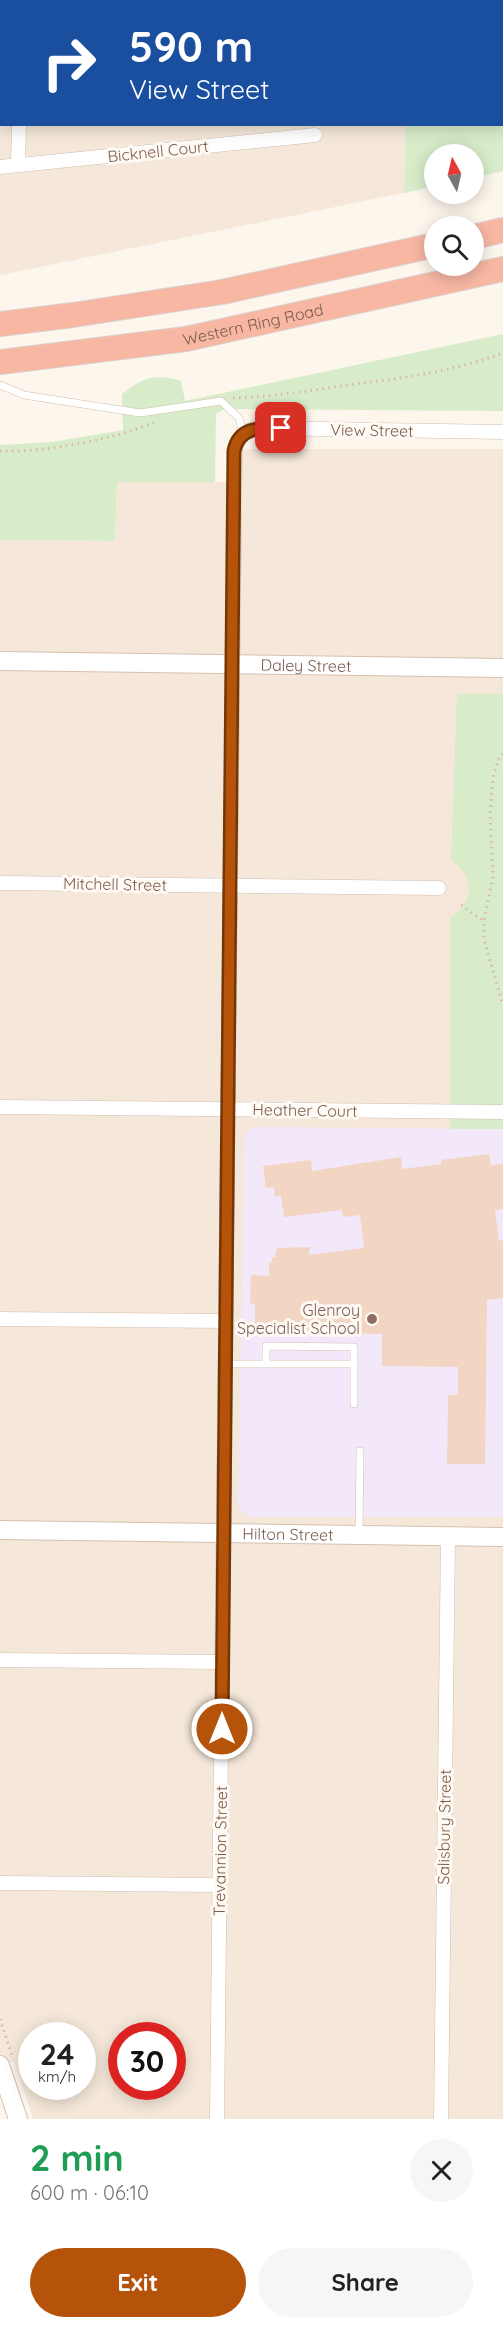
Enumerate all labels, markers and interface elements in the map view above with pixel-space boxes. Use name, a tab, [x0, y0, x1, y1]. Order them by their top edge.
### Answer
text: 590 m	[129, 20, 253, 73]
icon: right	[30, 24, 108, 102]
text: View Street	[129, 72, 269, 106]
street label: Bicknell Court	[106, 136, 210, 166]
north arrow	[424, 144, 484, 204]
map controls	[424, 144, 484, 276]
button: search	[424, 216, 484, 276]
street label: Western Ring Road	[181, 299, 325, 349]
pin	[255, 402, 306, 453]
icon: arrive	[264, 411, 297, 444]
street label: View Street	[330, 419, 414, 441]
street label: Daley Street	[260, 655, 352, 676]
street label: Mitchell Street	[63, 873, 167, 895]
street label: Heather Court	[252, 1099, 358, 1121]
place label: Glenroy Specialist School	[237, 1300, 360, 1338]
marker: Glenroy Specialist School	[365, 1312, 379, 1326]
street label: Hilton Street	[242, 1523, 334, 1545]
position arrow	[190, 1697, 254, 1761]
street label: Salisbury Street	[433, 1769, 455, 1885]
street label: Trevannion Street	[209, 1786, 231, 1916]
speed limit sign: 30	[108, 2022, 186, 2100]
text: 24	[40, 2035, 74, 2073]
text: km/h	[38, 2067, 76, 2086]
text: 2 min	[30, 2135, 124, 2180]
button: close	[410, 2139, 473, 2202]
text: 600 m · 06:10	[30, 2180, 149, 2205]
button: Exit	[30, 2248, 246, 2317]
button: Share	[258, 2248, 473, 2317]

